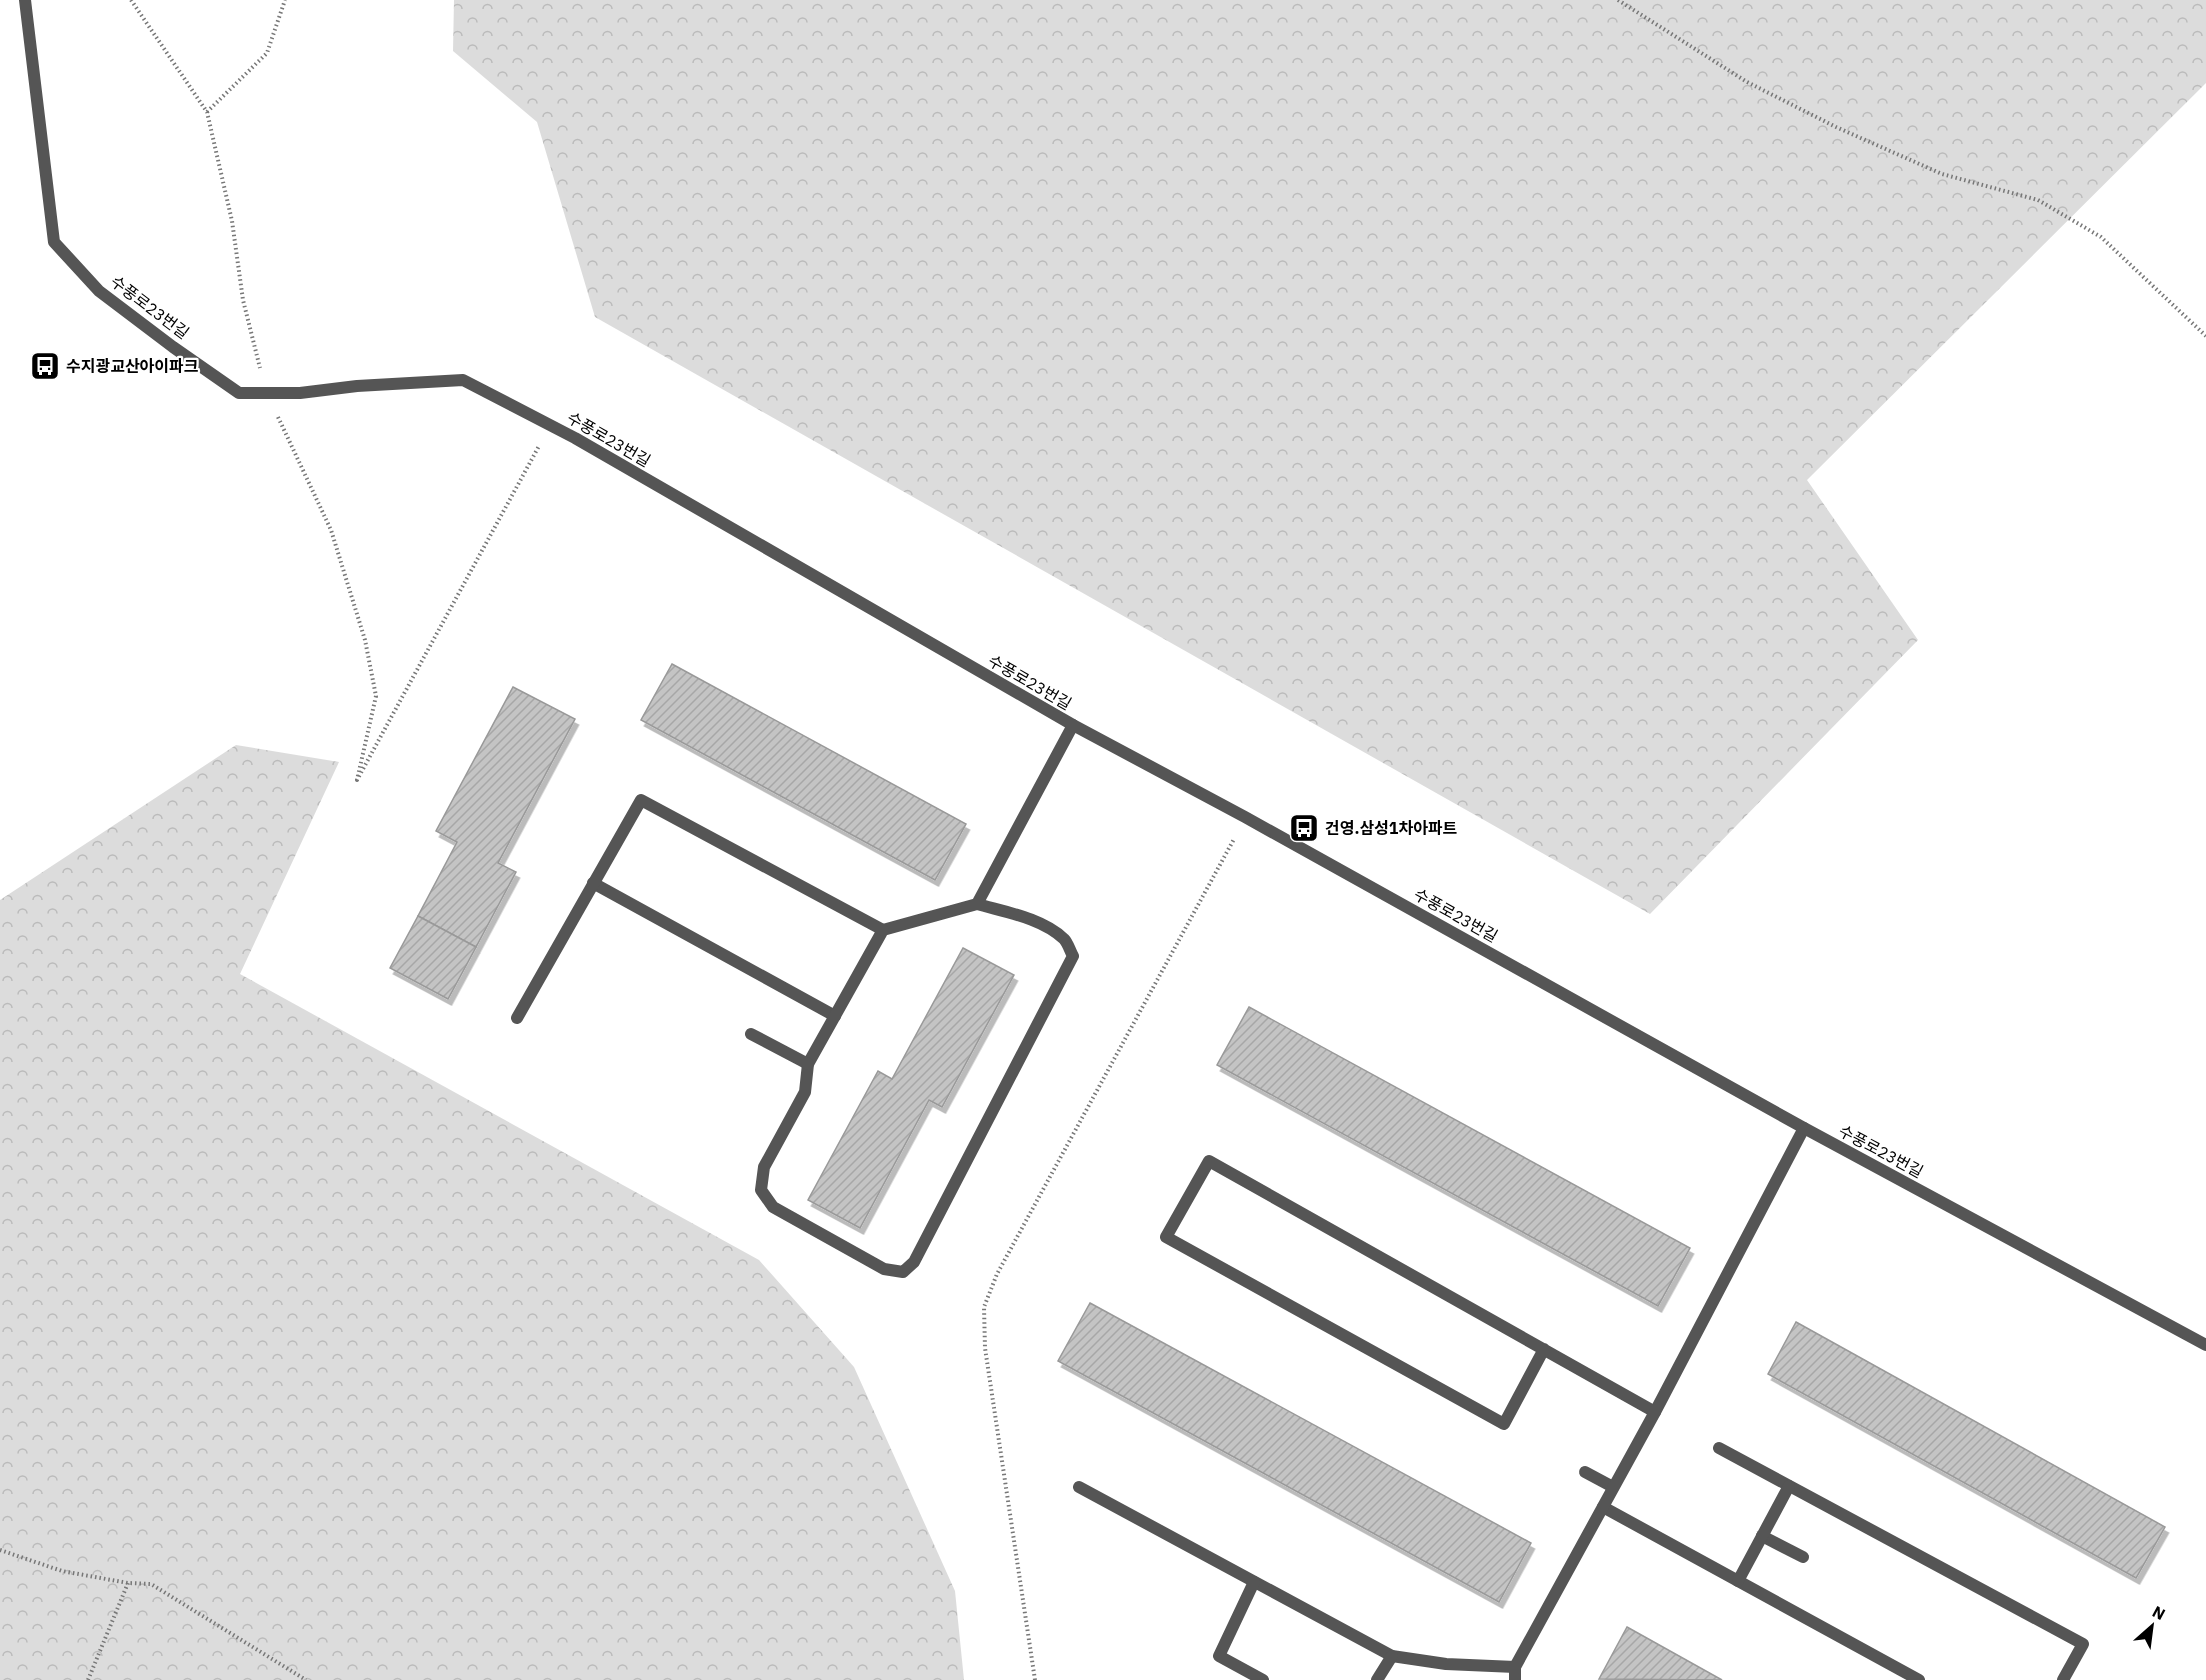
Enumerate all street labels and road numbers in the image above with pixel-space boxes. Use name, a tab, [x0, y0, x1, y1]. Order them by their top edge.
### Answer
street label: 수풍로23번길	[107, 271, 193, 343]
street label: 수풍로23번길	[564, 407, 654, 471]
street label: 수풍로23번길	[985, 650, 1075, 714]
street label: 수풍로23번길	[1411, 884, 1501, 946]
street label: 수풍로23번길	[1835, 1120, 1927, 1182]

